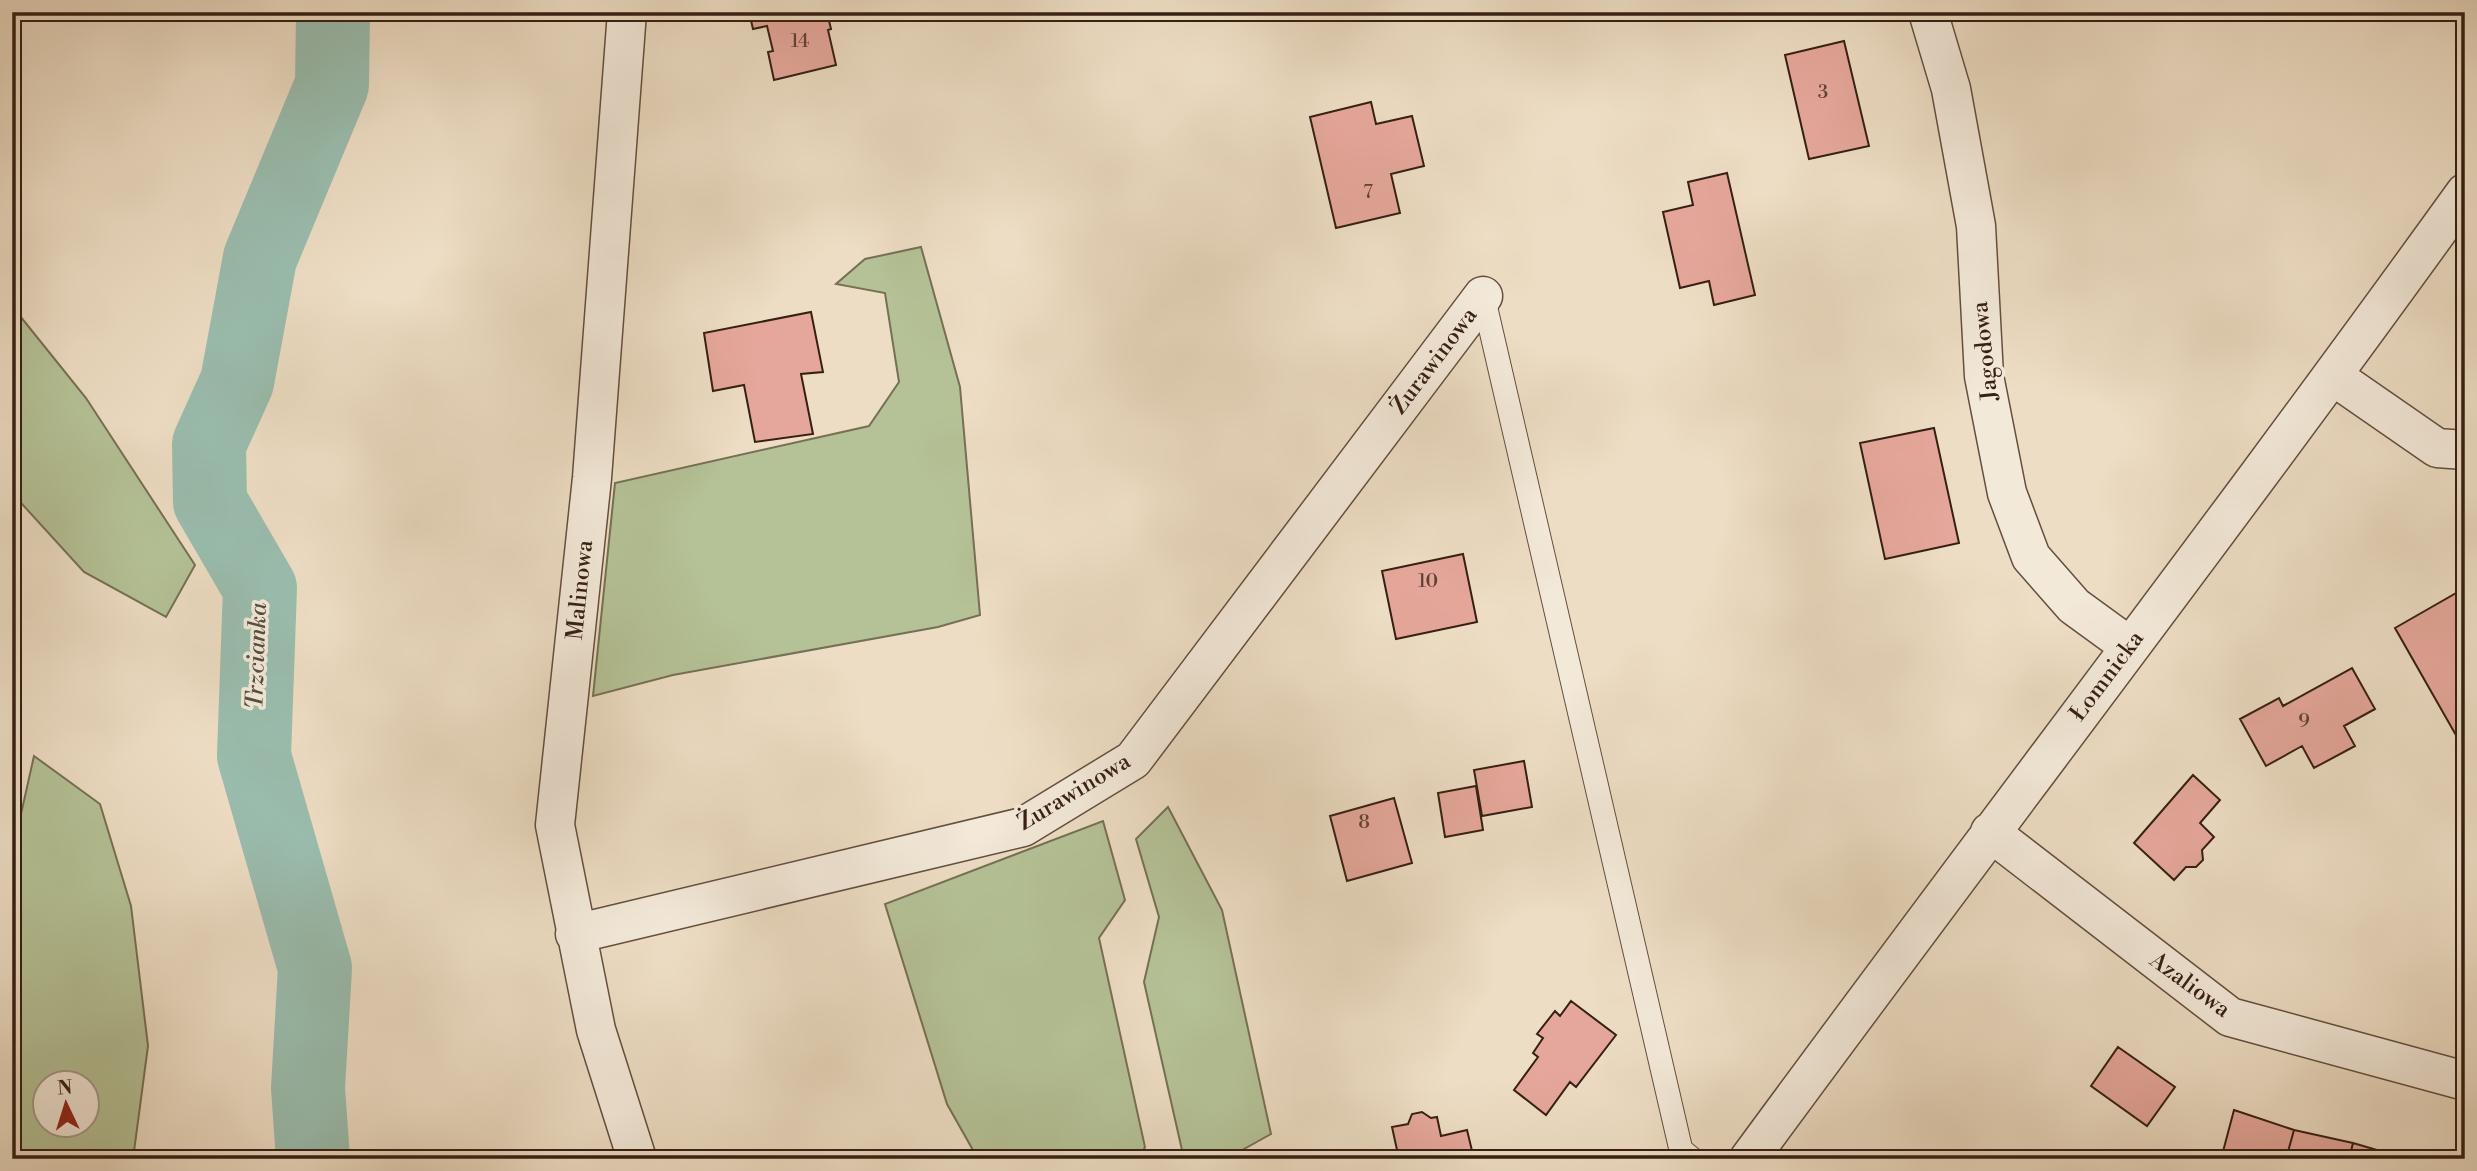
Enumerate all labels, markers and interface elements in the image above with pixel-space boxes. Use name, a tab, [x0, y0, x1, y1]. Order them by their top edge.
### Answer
house number: 14	[791, 29, 809, 53]
house number: 3	[1818, 80, 1828, 104]
house number: 7	[1363, 180, 1373, 204]
street label: Żurawinowa	[1383, 300, 1484, 420]
street label: Jagodowa	[1966, 300, 2004, 403]
street label: Malinowa	[561, 538, 599, 641]
house number: 10	[1418, 569, 1438, 593]
water label: Trzcianka	[240, 601, 274, 710]
street label: Łomnicka	[2064, 625, 2150, 727]
house number: 9	[2298, 709, 2310, 733]
street label: Żurawinowa	[1011, 745, 1136, 837]
house number: 8	[1358, 810, 1370, 834]
street label: Azaliowa	[2143, 946, 2236, 1024]
north arrow	[32, 1070, 102, 1140]
text: N	[57, 1076, 73, 1101]

